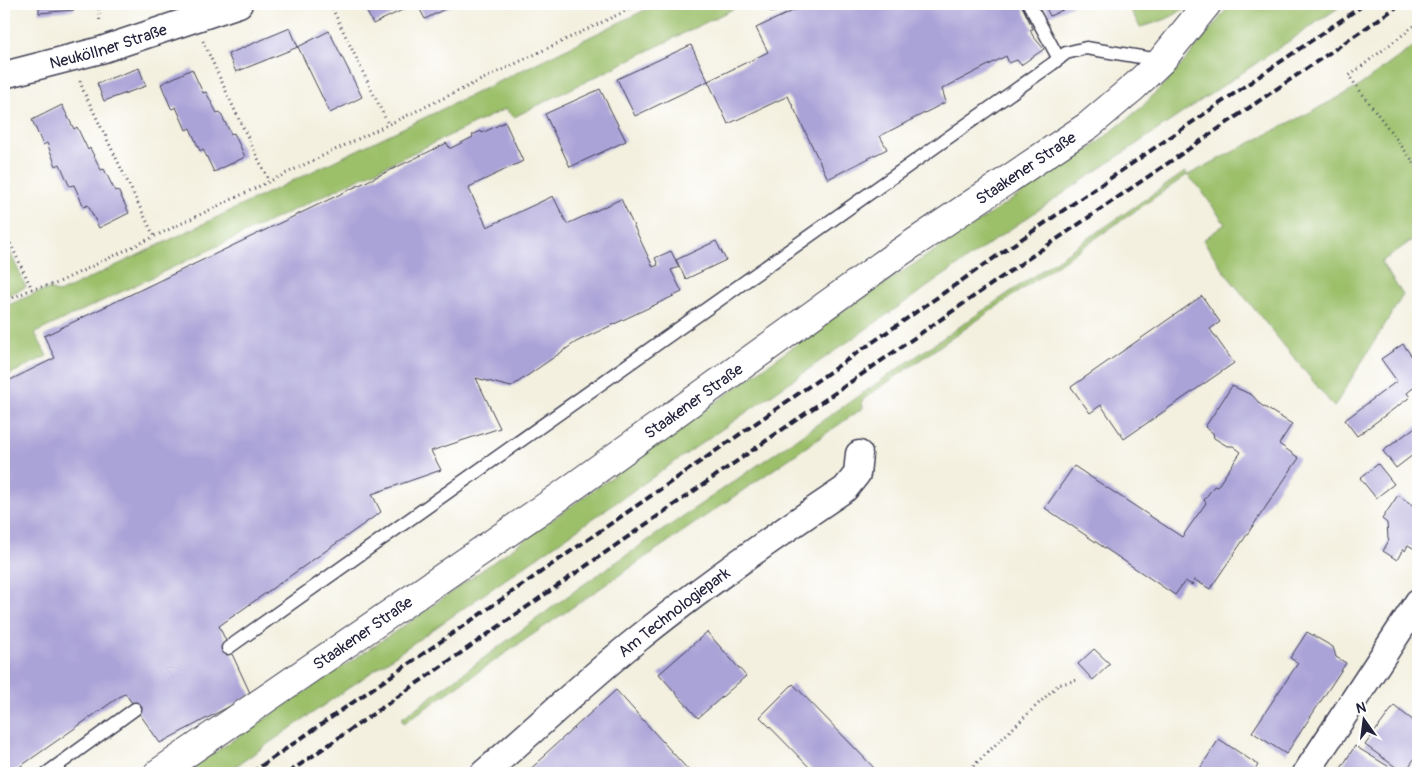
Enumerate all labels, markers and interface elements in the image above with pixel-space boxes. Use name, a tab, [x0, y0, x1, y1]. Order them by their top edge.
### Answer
street label: Neuköllner Straße	[47, 20, 170, 74]
street label: Staakener Straße	[972, 128, 1080, 209]
street label: Staakener Straße	[641, 359, 747, 444]
street label: Am Technologiepark	[614, 563, 734, 662]
street label: Staakener Straße	[309, 592, 417, 675]
north arrow	[1340, 694, 1390, 744]
text: N	[1354, 698, 1368, 717]

